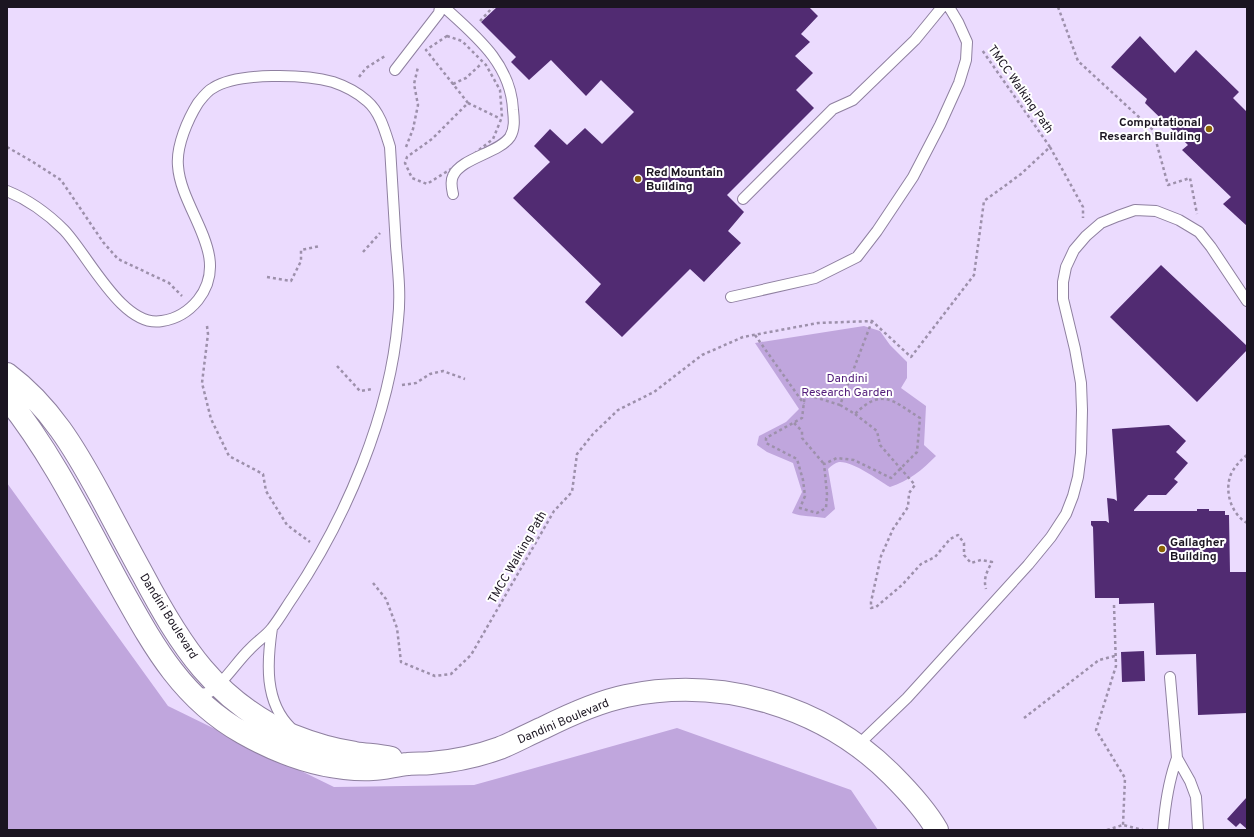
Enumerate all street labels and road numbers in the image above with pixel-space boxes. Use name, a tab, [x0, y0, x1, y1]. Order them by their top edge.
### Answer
street label: TMCC Walking Path	[984, 42, 1057, 137]
street label: TMCC Walking Path	[485, 508, 551, 607]
street label: Dandini Boulevard	[135, 571, 201, 662]
street label: Dandini Boulevard	[515, 695, 612, 748]

